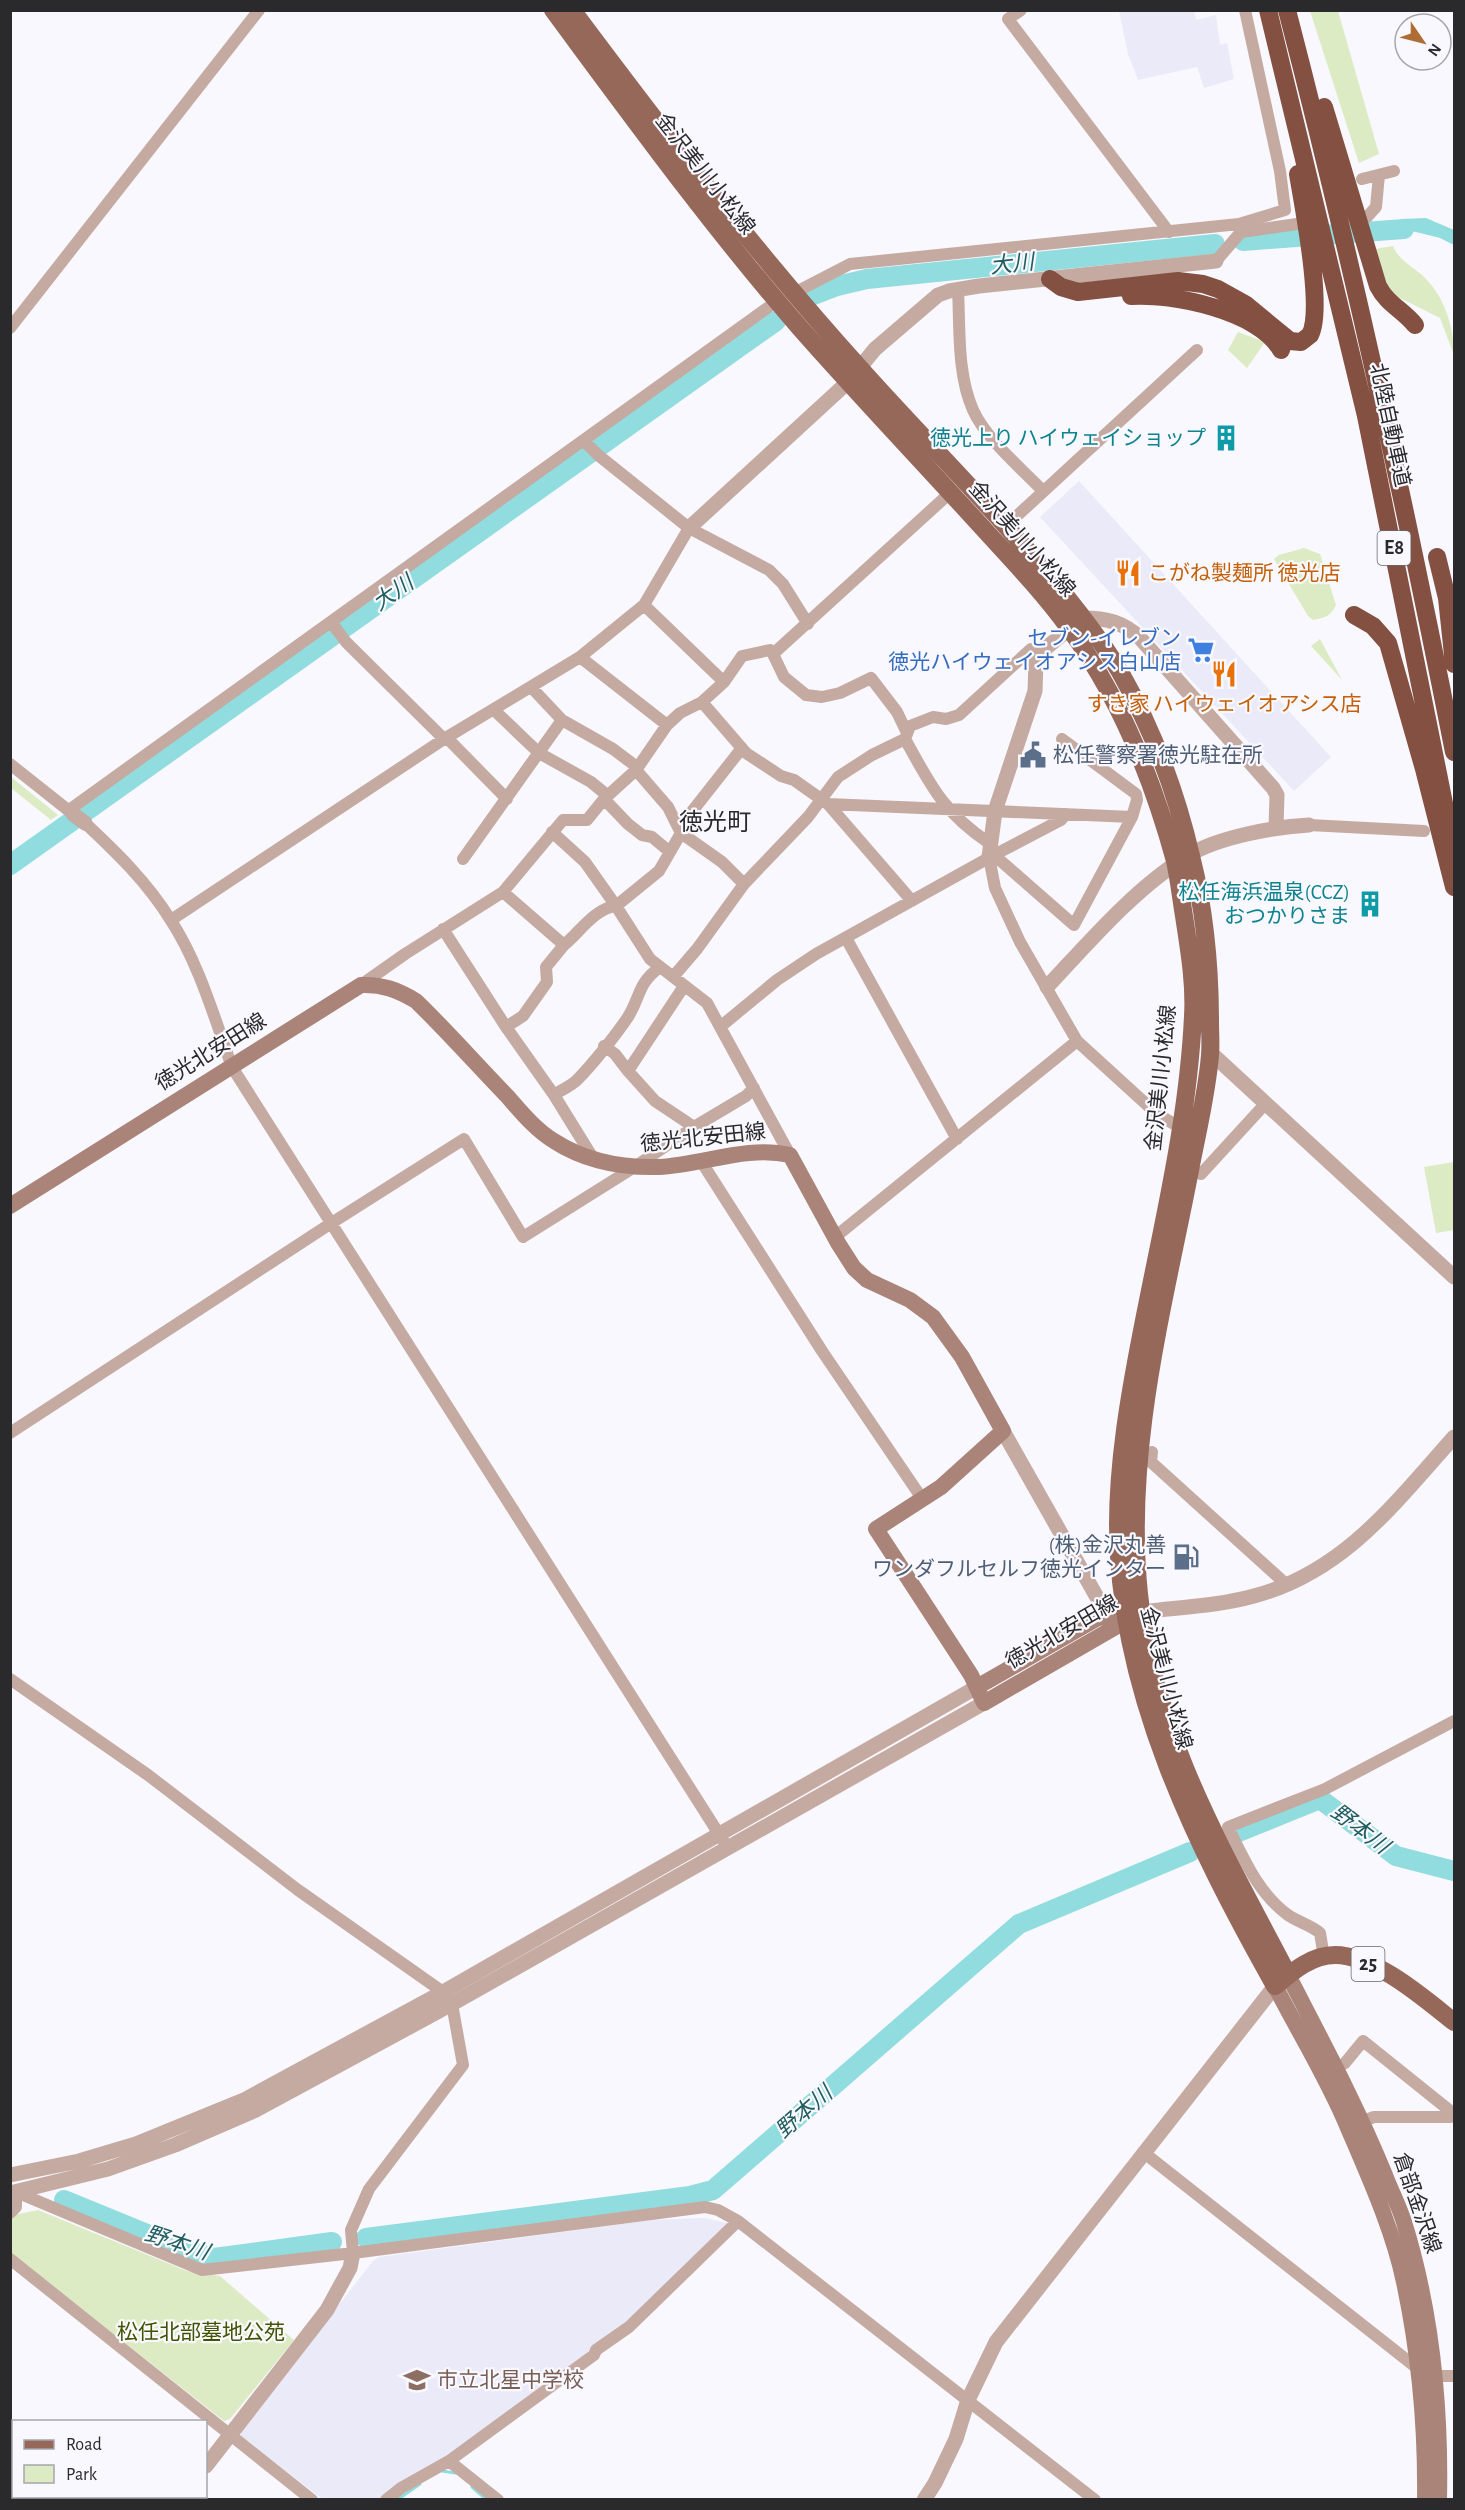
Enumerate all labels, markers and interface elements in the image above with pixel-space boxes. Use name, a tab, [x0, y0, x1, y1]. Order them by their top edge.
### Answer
north arrow	[1393, 12, 1453, 72]
text: N	[1425, 41, 1444, 59]
street label: 金沢美川小松線	[651, 109, 759, 238]
water label: 大川	[989, 250, 1037, 277]
street label: 北陸自動車道	[1367, 361, 1414, 489]
building icon: 徳光上り ハイウェイショップ	[1211, 423, 1241, 453]
place label: 徳光上り ハイウェイショップ	[930, 427, 1206, 449]
street label: 金沢美川小松線	[965, 477, 1080, 601]
road number: E8	[1378, 531, 1410, 565]
restaurant icon: こがね製麺所 徳光店	[1113, 558, 1143, 588]
place label: こがね製麺所 徳光店	[1148, 562, 1340, 584]
water label: 大川	[368, 569, 419, 615]
place label: セブン-イレブン 徳光ハイウェイオアシス白山店	[888, 626, 1181, 673]
supermarket icon: セブン-イレブン 徳光ハイウェイオアシス白山店	[1186, 635, 1216, 665]
restaurant icon: すき家 ハイウェイオアシス店	[1209, 659, 1239, 689]
place label: すき家 ハイウェイオアシス店	[1086, 693, 1362, 715]
public building icon: 松任警察署徳光駐在所	[1018, 740, 1048, 770]
place label: 松任警察署徳光駐在所	[1053, 744, 1263, 766]
district label: 徳光町	[679, 809, 751, 835]
place label: 松任海浜温泉(CCZ) おつかりさま	[1179, 881, 1350, 927]
building icon: 松任海浜温泉(CCZ) おつかりさま	[1355, 889, 1385, 919]
street label: 金沢美川小松線	[1142, 1004, 1179, 1152]
street label: 徳光北安田線	[151, 1009, 270, 1094]
street label: 徳光北安田線	[639, 1120, 767, 1155]
place label: (株)金沢丸善 ワンダフルセルフ徳光インター	[872, 1534, 1166, 1580]
fuel station icon: (株)金沢丸善 ワンダフルセルフ徳光インター	[1171, 1542, 1201, 1572]
street label: 徳光北安田線	[1002, 1591, 1122, 1673]
street label: 金沢美川小松線	[1137, 1604, 1196, 1752]
water label: 野本川	[1327, 1800, 1395, 1859]
road number: 25	[1352, 1947, 1384, 1981]
water label: 野本川	[771, 2080, 838, 2142]
street label: 倉部金沢線	[1390, 2150, 1445, 2256]
water label: 野本川	[142, 2221, 214, 2264]
park label: 松任北部墓地公苑	[117, 2321, 285, 2343]
school or university icon: 市立北星中学校	[402, 2365, 432, 2395]
place label: 市立北星中学校	[437, 2369, 584, 2391]
legend	[12, 2420, 207, 2498]
text: Road	[66, 2436, 102, 2454]
text: Park	[66, 2466, 98, 2484]

